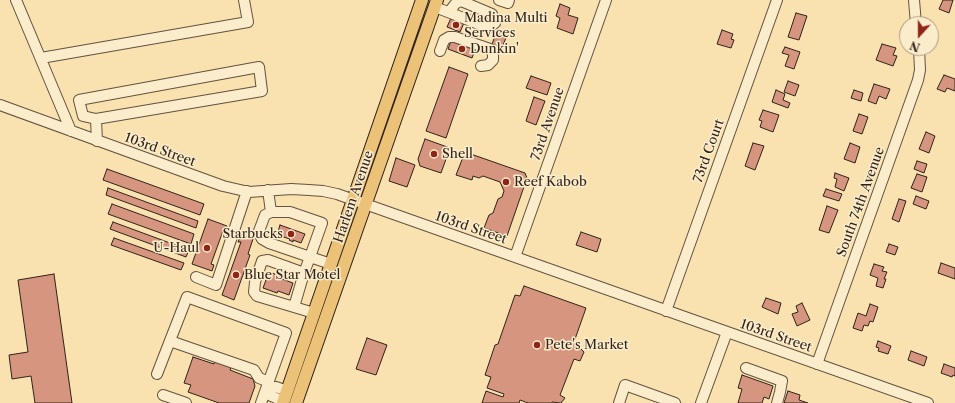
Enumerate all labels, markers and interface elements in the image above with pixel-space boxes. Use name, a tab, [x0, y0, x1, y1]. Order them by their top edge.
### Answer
place label: Madina Multi Services	[464, 10, 548, 41]
north arrow	[899, 16, 939, 56]
marker: Madina Multi Services	[451, 20, 461, 30]
text: N	[908, 38, 922, 55]
place label: Dunkin'	[470, 41, 519, 57]
marker: Dunkin'	[457, 44, 467, 54]
street label: 73rd Avenue	[528, 85, 568, 163]
street label: 73rd Court	[690, 117, 728, 185]
street label: 103rd Street	[122, 130, 198, 170]
street label: South 74th Avenue	[834, 145, 888, 259]
place label: Shell	[442, 146, 473, 162]
street label: Harlem Avenue	[331, 149, 377, 245]
marker: Shell	[429, 149, 439, 159]
place label: Reef Kabob	[514, 174, 587, 190]
marker: Reef Kabob	[501, 177, 511, 187]
street label: 103rd Street	[433, 209, 509, 247]
place label: Starbucks	[222, 226, 283, 242]
marker: Starbucks	[286, 229, 296, 239]
place label: U-Haul	[153, 240, 199, 256]
marker: U-Haul	[202, 243, 212, 253]
place label: Blue Star Motel	[244, 267, 340, 283]
marker: Blue Star Motel	[231, 270, 241, 280]
street label: 103rd Street	[738, 317, 814, 355]
place label: Pete's Market	[545, 337, 628, 353]
marker: Pete's Market	[532, 340, 542, 350]

